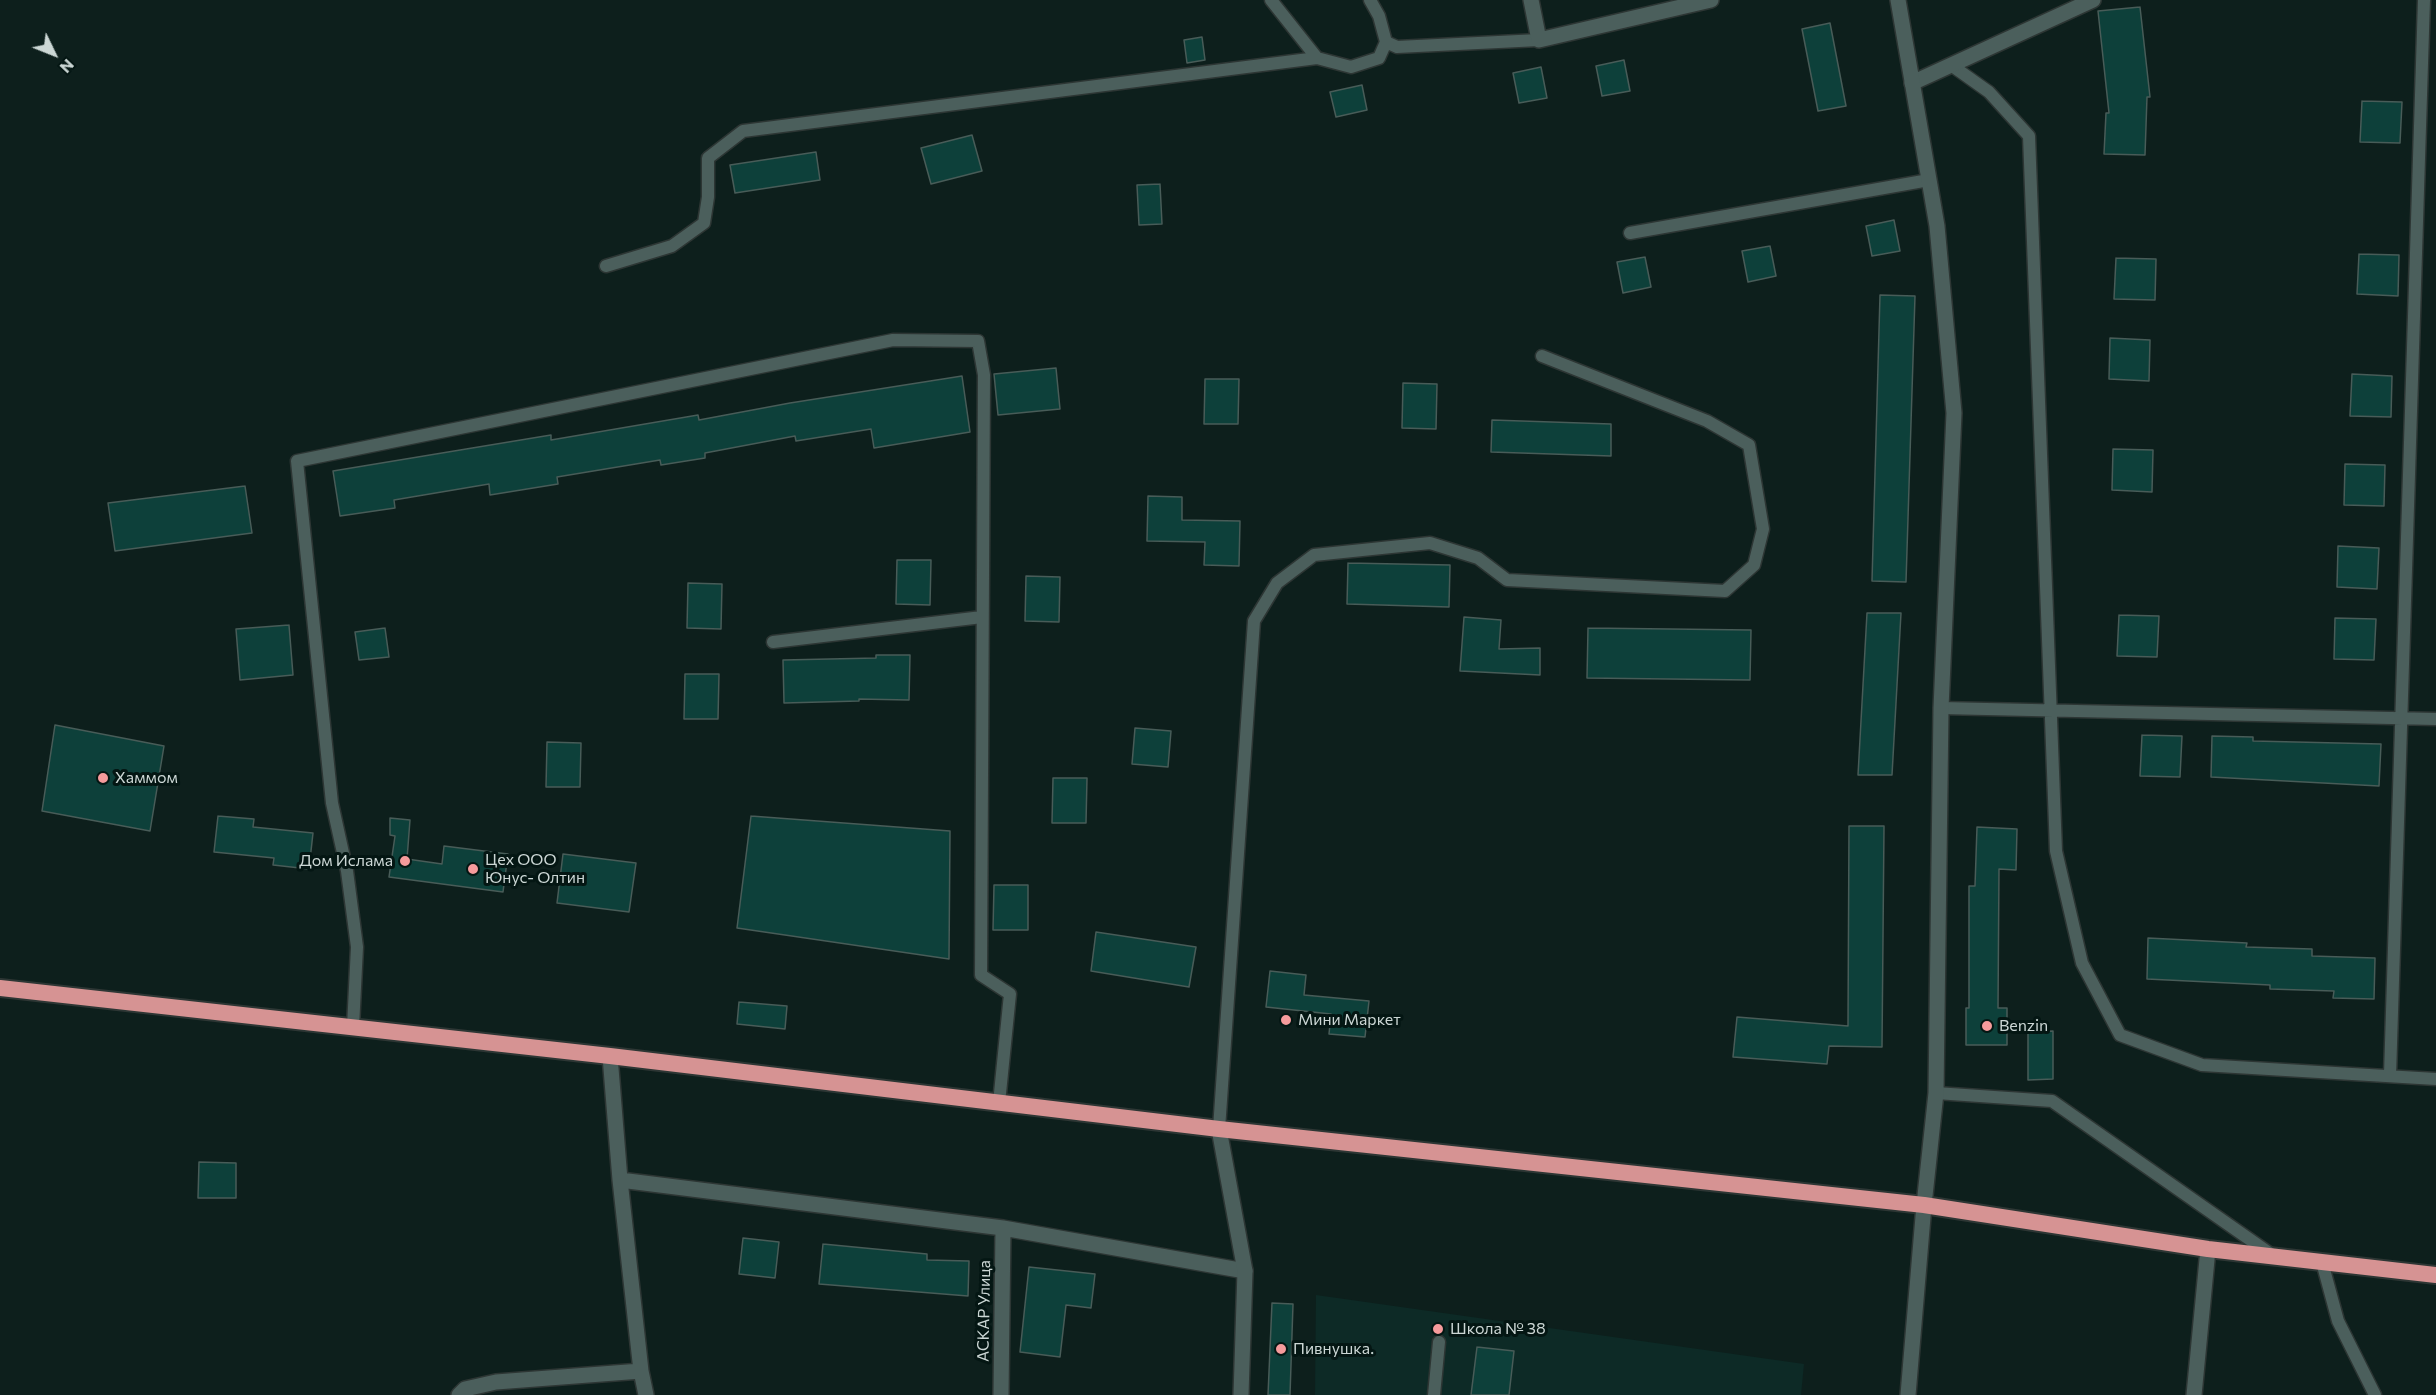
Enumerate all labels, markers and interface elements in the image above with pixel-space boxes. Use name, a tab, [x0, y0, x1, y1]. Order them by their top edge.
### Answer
north arrow	[24, 24, 84, 84]
text: N	[56, 56, 79, 77]
place label: Хаммом	[115, 768, 178, 788]
marker: Хаммом	[96, 771, 110, 785]
place label: Цех ООО Юнус- Олтин	[485, 850, 585, 888]
place label: Дом Ислама	[299, 851, 393, 871]
marker: Дом Ислама	[398, 854, 412, 868]
marker: Цех ООО Юнус- Олтин	[466, 862, 480, 876]
place label: Мини Маркет	[1298, 1010, 1401, 1030]
marker: Мини Маркет	[1279, 1013, 1293, 1027]
place label: Benzin	[1999, 1016, 2048, 1036]
marker: Benzin	[1980, 1019, 1994, 1033]
street label: АСКАР Улица	[974, 1260, 994, 1362]
place label: Школа № 38	[1450, 1319, 1546, 1339]
marker: Школа № 38	[1431, 1322, 1445, 1336]
place label: Пивнушка.	[1293, 1339, 1374, 1359]
marker: Пивнушка.	[1274, 1342, 1288, 1356]

